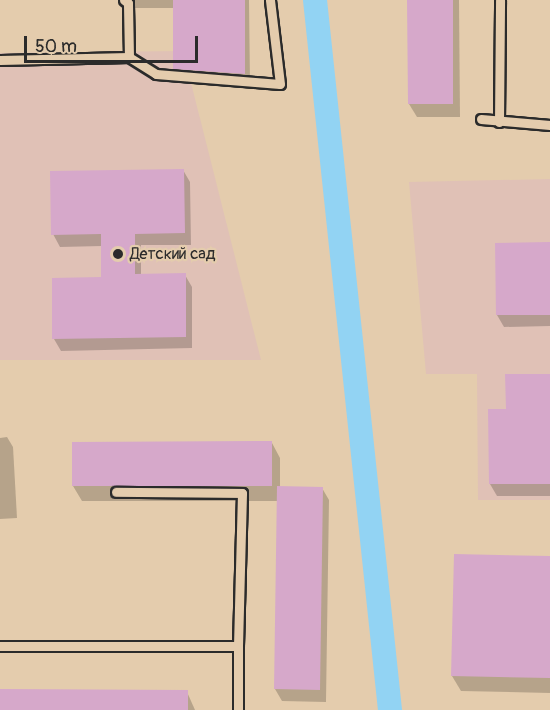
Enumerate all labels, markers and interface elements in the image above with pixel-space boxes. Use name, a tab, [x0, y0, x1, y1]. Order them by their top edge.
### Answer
scale bar	[27, 24, 201, 62]
text: 50 m	[35, 35, 77, 58]
place label: Детский сад	[130, 244, 215, 264]
marker: Детский сад	[111, 247, 125, 261]

